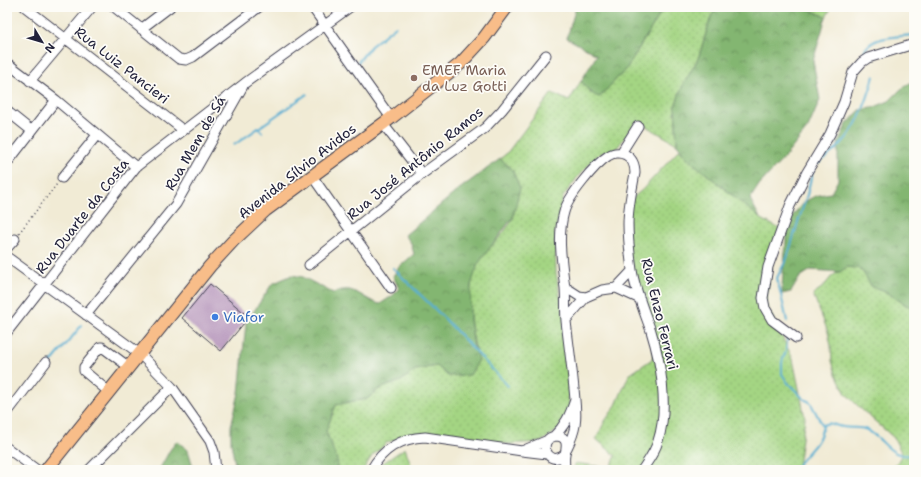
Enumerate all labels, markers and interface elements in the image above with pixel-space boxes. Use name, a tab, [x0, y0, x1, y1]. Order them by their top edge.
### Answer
north arrow	[22, 22, 62, 62]
street label: Rua Luiz Pancieri	[71, 22, 173, 108]
text: N	[41, 40, 58, 56]
place label: EMEF Maria da Luz Gotti	[422, 61, 507, 95]
marker: EMEF Maria da Luz Gotti	[409, 73, 419, 83]
street label: Rua Mem de Sá	[161, 92, 230, 194]
street label: Rua José Antônio Ramos	[343, 102, 487, 224]
street label: Avenida Sílvio Avidos	[234, 119, 360, 223]
street label: Rua Duarte da Costa	[31, 155, 133, 277]
street label: Rua Enzo Ferrari	[637, 256, 683, 372]
place label: Viafor	[223, 308, 265, 326]
marker: Viafor	[210, 312, 220, 322]

